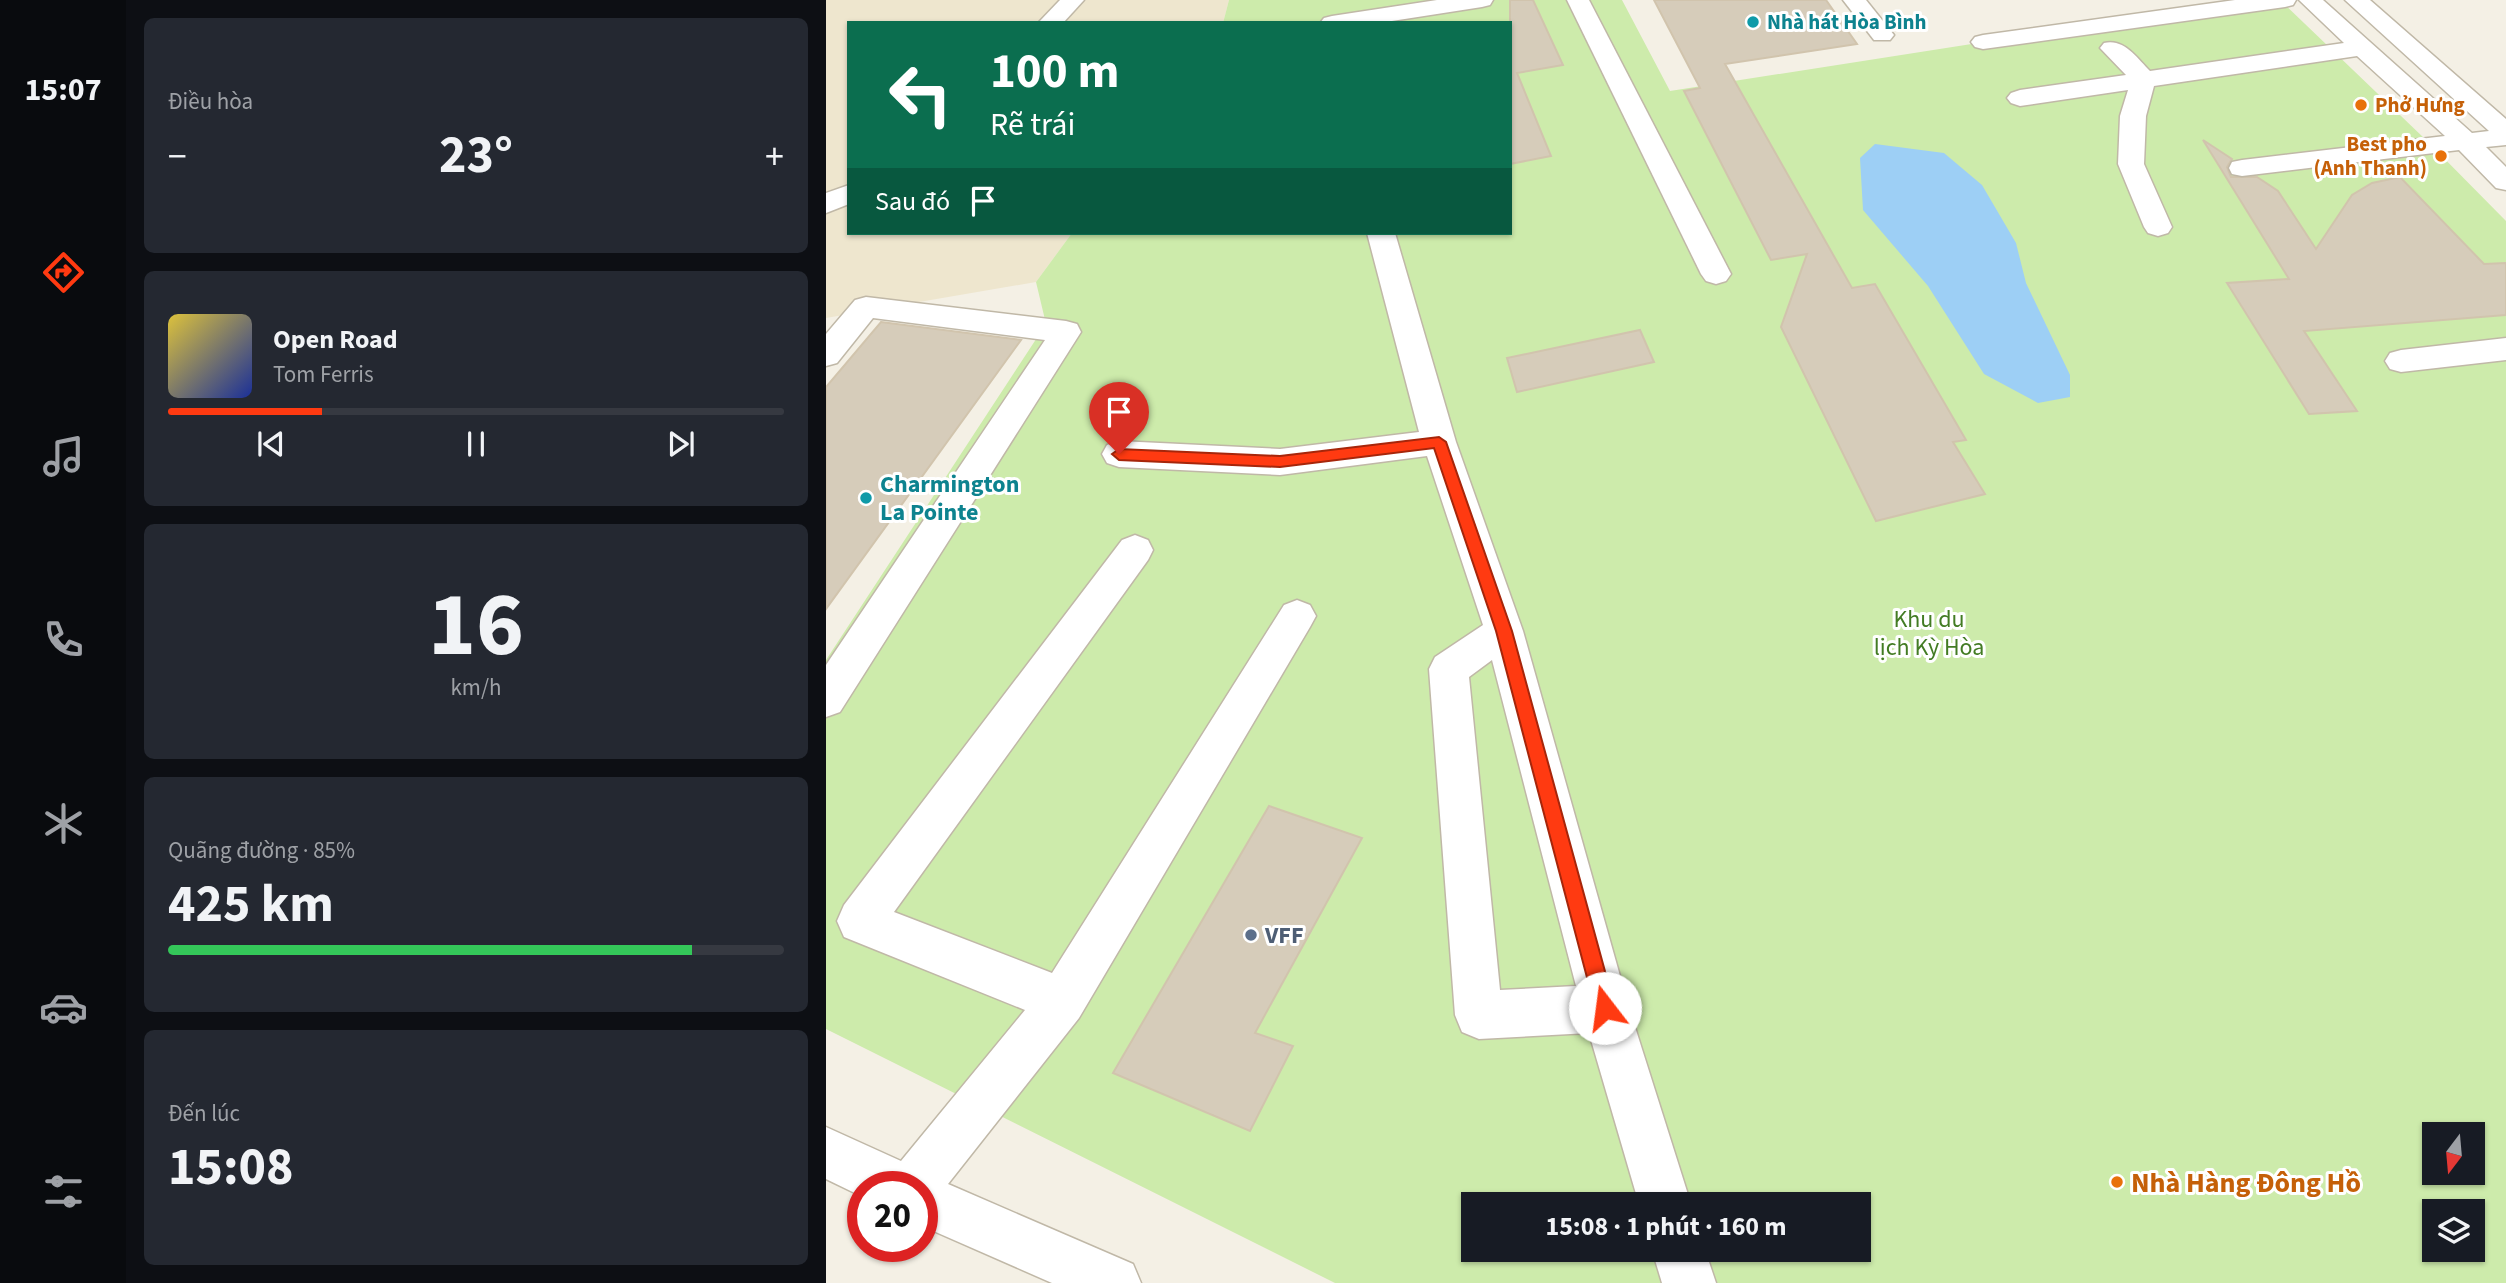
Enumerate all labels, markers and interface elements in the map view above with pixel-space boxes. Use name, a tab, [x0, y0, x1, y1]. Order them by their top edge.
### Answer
place label: Nhà hát Hòa Bình	[1767, 7, 1927, 37]
marker: Nhà hát Hòa Bình	[1745, 14, 1761, 30]
text: 100 m	[990, 37, 1119, 107]
icon: left	[875, 49, 966, 140]
text: 15:07	[24, 67, 102, 113]
text: Điều hòa	[168, 85, 253, 118]
place label: Phở Hưng	[2375, 90, 2465, 120]
marker: Phở Hưng	[2353, 97, 2369, 113]
text: Rẽ trái	[990, 102, 1075, 148]
text: 23°	[439, 119, 513, 193]
place label: Best pho (Anh Thanh)	[2314, 129, 2427, 183]
text: −	[168, 130, 187, 184]
text: +	[765, 130, 784, 184]
marker: Best pho (Anh Thanh)	[2433, 148, 2449, 164]
icon: arrive	[964, 182, 1002, 220]
text: Sau đó	[875, 183, 950, 220]
icon: directions	[39, 248, 88, 297]
text: Open Road	[273, 321, 398, 358]
text: Tom Ferris	[273, 358, 374, 391]
pin	[1089, 382, 1149, 454]
icon: arrive	[1100, 393, 1138, 431]
icon: previous	[252, 425, 290, 463]
icon: pause	[457, 425, 495, 463]
icon: next	[662, 425, 700, 463]
icon: music	[39, 432, 88, 481]
place label: Charmington La Pointe	[880, 467, 1019, 530]
marker: Charmington La Pointe	[858, 490, 874, 506]
text: 16	[428, 561, 524, 690]
park label: Khu du lịch Kỳ Hòa	[1874, 602, 1984, 665]
icon: phone	[39, 615, 88, 664]
text: km/h	[450, 671, 502, 704]
icon: climate	[39, 799, 88, 848]
text: Quãng đường · 85%	[168, 834, 355, 867]
text: 425 km	[168, 868, 334, 942]
place label: VFF	[1264, 918, 1304, 953]
marker: VFF	[1243, 927, 1259, 943]
position arrow	[1568, 971, 1642, 1045]
icon: car	[39, 983, 88, 1032]
text: Đến lúc	[168, 1097, 240, 1130]
north arrow	[2422, 1122, 2485, 1185]
map controls	[2422, 1122, 2485, 1262]
text: 15:08	[168, 1131, 293, 1205]
place label: Nhà Hàng Đông Hồ	[2131, 1163, 2361, 1203]
icon: filters	[39, 1167, 88, 1216]
speed limit sign: 20	[847, 1171, 938, 1262]
marker: Nhà Hàng Đông Hồ	[2109, 1174, 2125, 1190]
button: layers	[2422, 1199, 2485, 1262]
text: 15:08 · 1 phút · 160 m	[1545, 1208, 1787, 1245]

